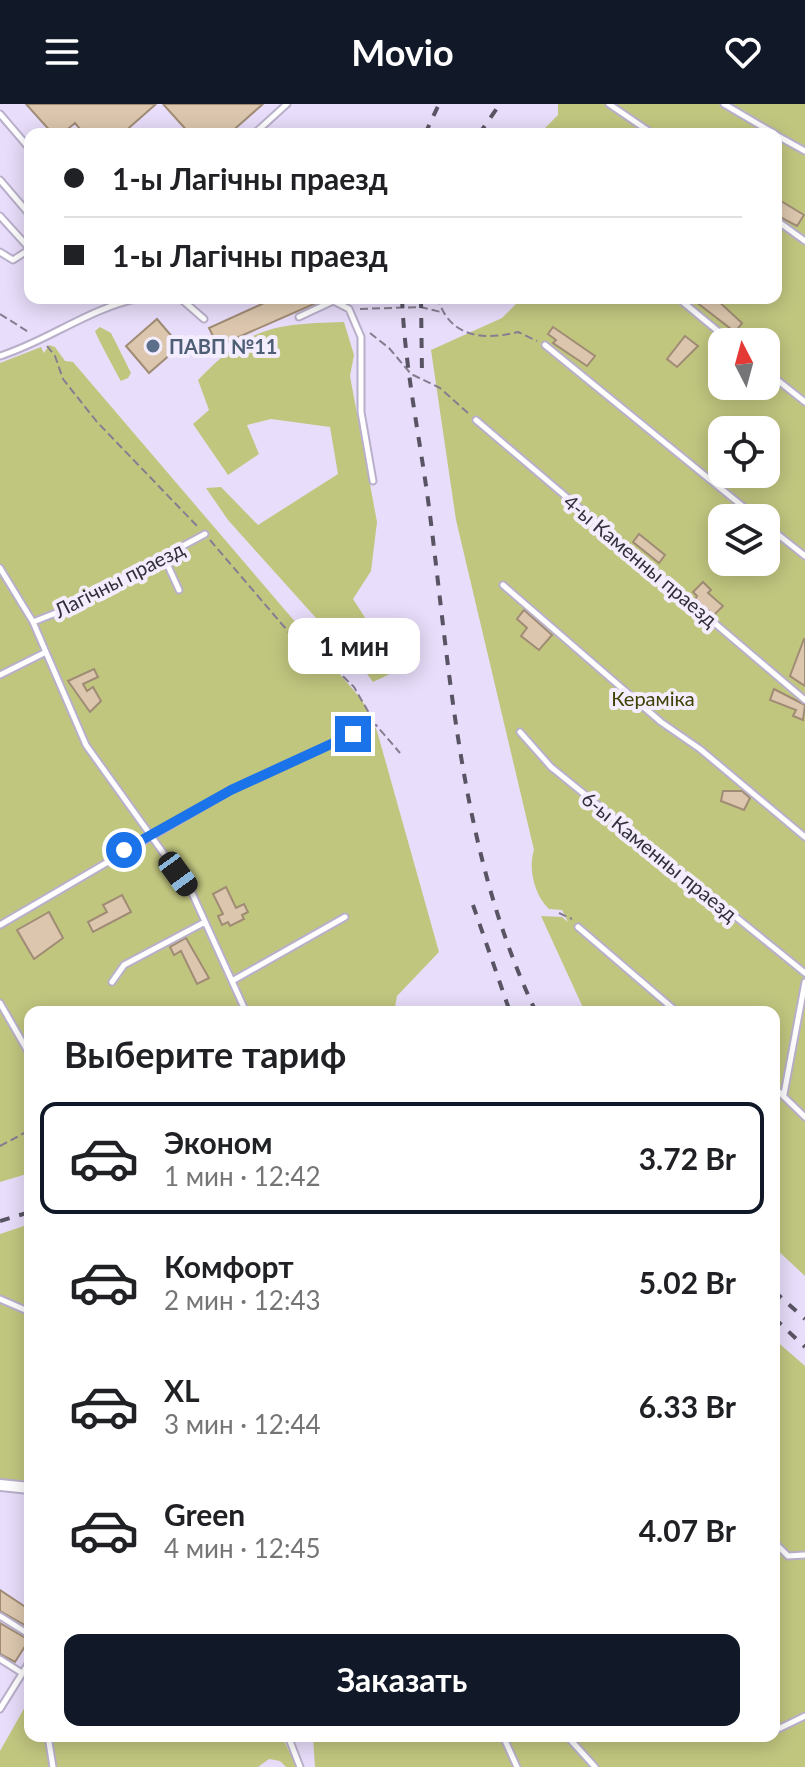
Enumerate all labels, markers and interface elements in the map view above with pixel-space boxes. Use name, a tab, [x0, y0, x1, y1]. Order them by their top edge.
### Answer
icon: menu	[40, 30, 84, 74]
text: Movio	[351, 30, 454, 74]
icon: heart	[721, 30, 765, 74]
text: 1-ы Лагічны праезд	[112, 160, 388, 196]
text: 1-ы Лагічны праезд	[112, 237, 388, 273]
north arrow	[708, 328, 780, 400]
map controls	[708, 328, 780, 576]
place label: ПАВП №11	[169, 334, 277, 358]
marker: ПАВП №11	[144, 337, 162, 355]
button: locate	[708, 416, 780, 488]
street label: 4-ы Каменны праезд	[559, 489, 723, 631]
button: layers	[708, 504, 780, 576]
street label: Лагічны праезд	[49, 536, 188, 623]
callout: 1 мин	[287, 618, 419, 674]
text: 1 мин	[319, 630, 389, 662]
park label: Кераміка	[611, 686, 695, 710]
route end	[335, 716, 371, 752]
street label: 6-ы Каменны праезд	[578, 786, 742, 926]
route start	[106, 832, 142, 868]
car	[154, 848, 202, 900]
text: Выберите тариф	[64, 1032, 346, 1076]
icon: car	[68, 1122, 140, 1194]
text: Эконом	[164, 1124, 273, 1160]
text: 3.72 Br	[639, 1140, 736, 1176]
text: 1 мин · 12:42	[164, 1160, 321, 1192]
icon: car	[68, 1246, 140, 1318]
text: Комфорт	[164, 1248, 294, 1284]
text: 5.02 Br	[639, 1264, 736, 1300]
text: 2 мин · 12:43	[164, 1284, 321, 1316]
icon: car	[68, 1370, 140, 1442]
text: XL	[164, 1372, 200, 1408]
text: 6.33 Br	[639, 1388, 736, 1424]
text: 3 мин · 12:44	[164, 1408, 321, 1440]
icon: car	[68, 1494, 140, 1566]
text: Green	[164, 1496, 245, 1532]
text: 4.07 Br	[639, 1512, 736, 1548]
text: 4 мин · 12:45	[164, 1532, 321, 1564]
button: Заказать	[64, 1634, 740, 1726]

